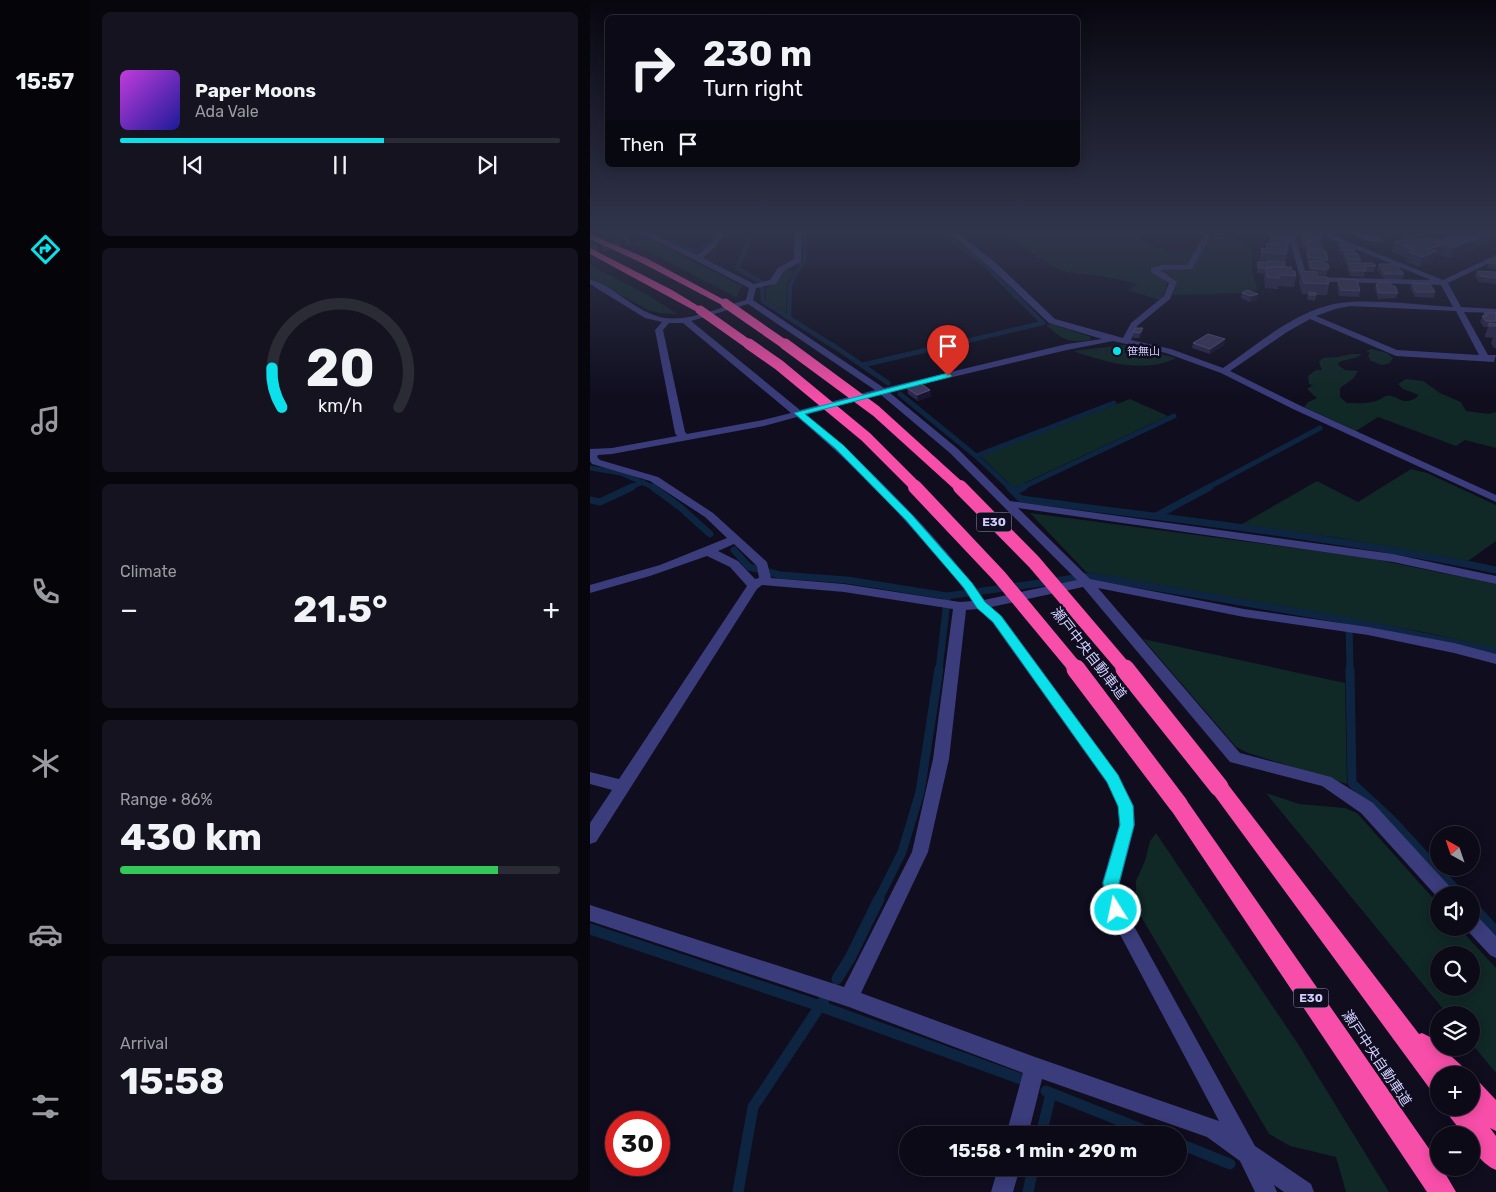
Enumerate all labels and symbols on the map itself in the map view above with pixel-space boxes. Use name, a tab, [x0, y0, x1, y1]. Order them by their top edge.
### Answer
pin	[927, 325, 969, 376]
marker: 笹無山	[1111, 345, 1123, 357]
place label: 笹無山	[1127, 345, 1160, 358]
road number: E30	[976, 512, 1012, 532]
street label: 瀬戸中央自動車道	[1047, 604, 1130, 703]
north arrow	[1430, 826, 1480, 876]
position arrow	[1089, 883, 1141, 935]
road number: E30	[1294, 988, 1328, 1008]
street label: 瀬戸中央自動車道	[1338, 1007, 1415, 1109]
speed limit sign: 30	[605, 1111, 670, 1176]

